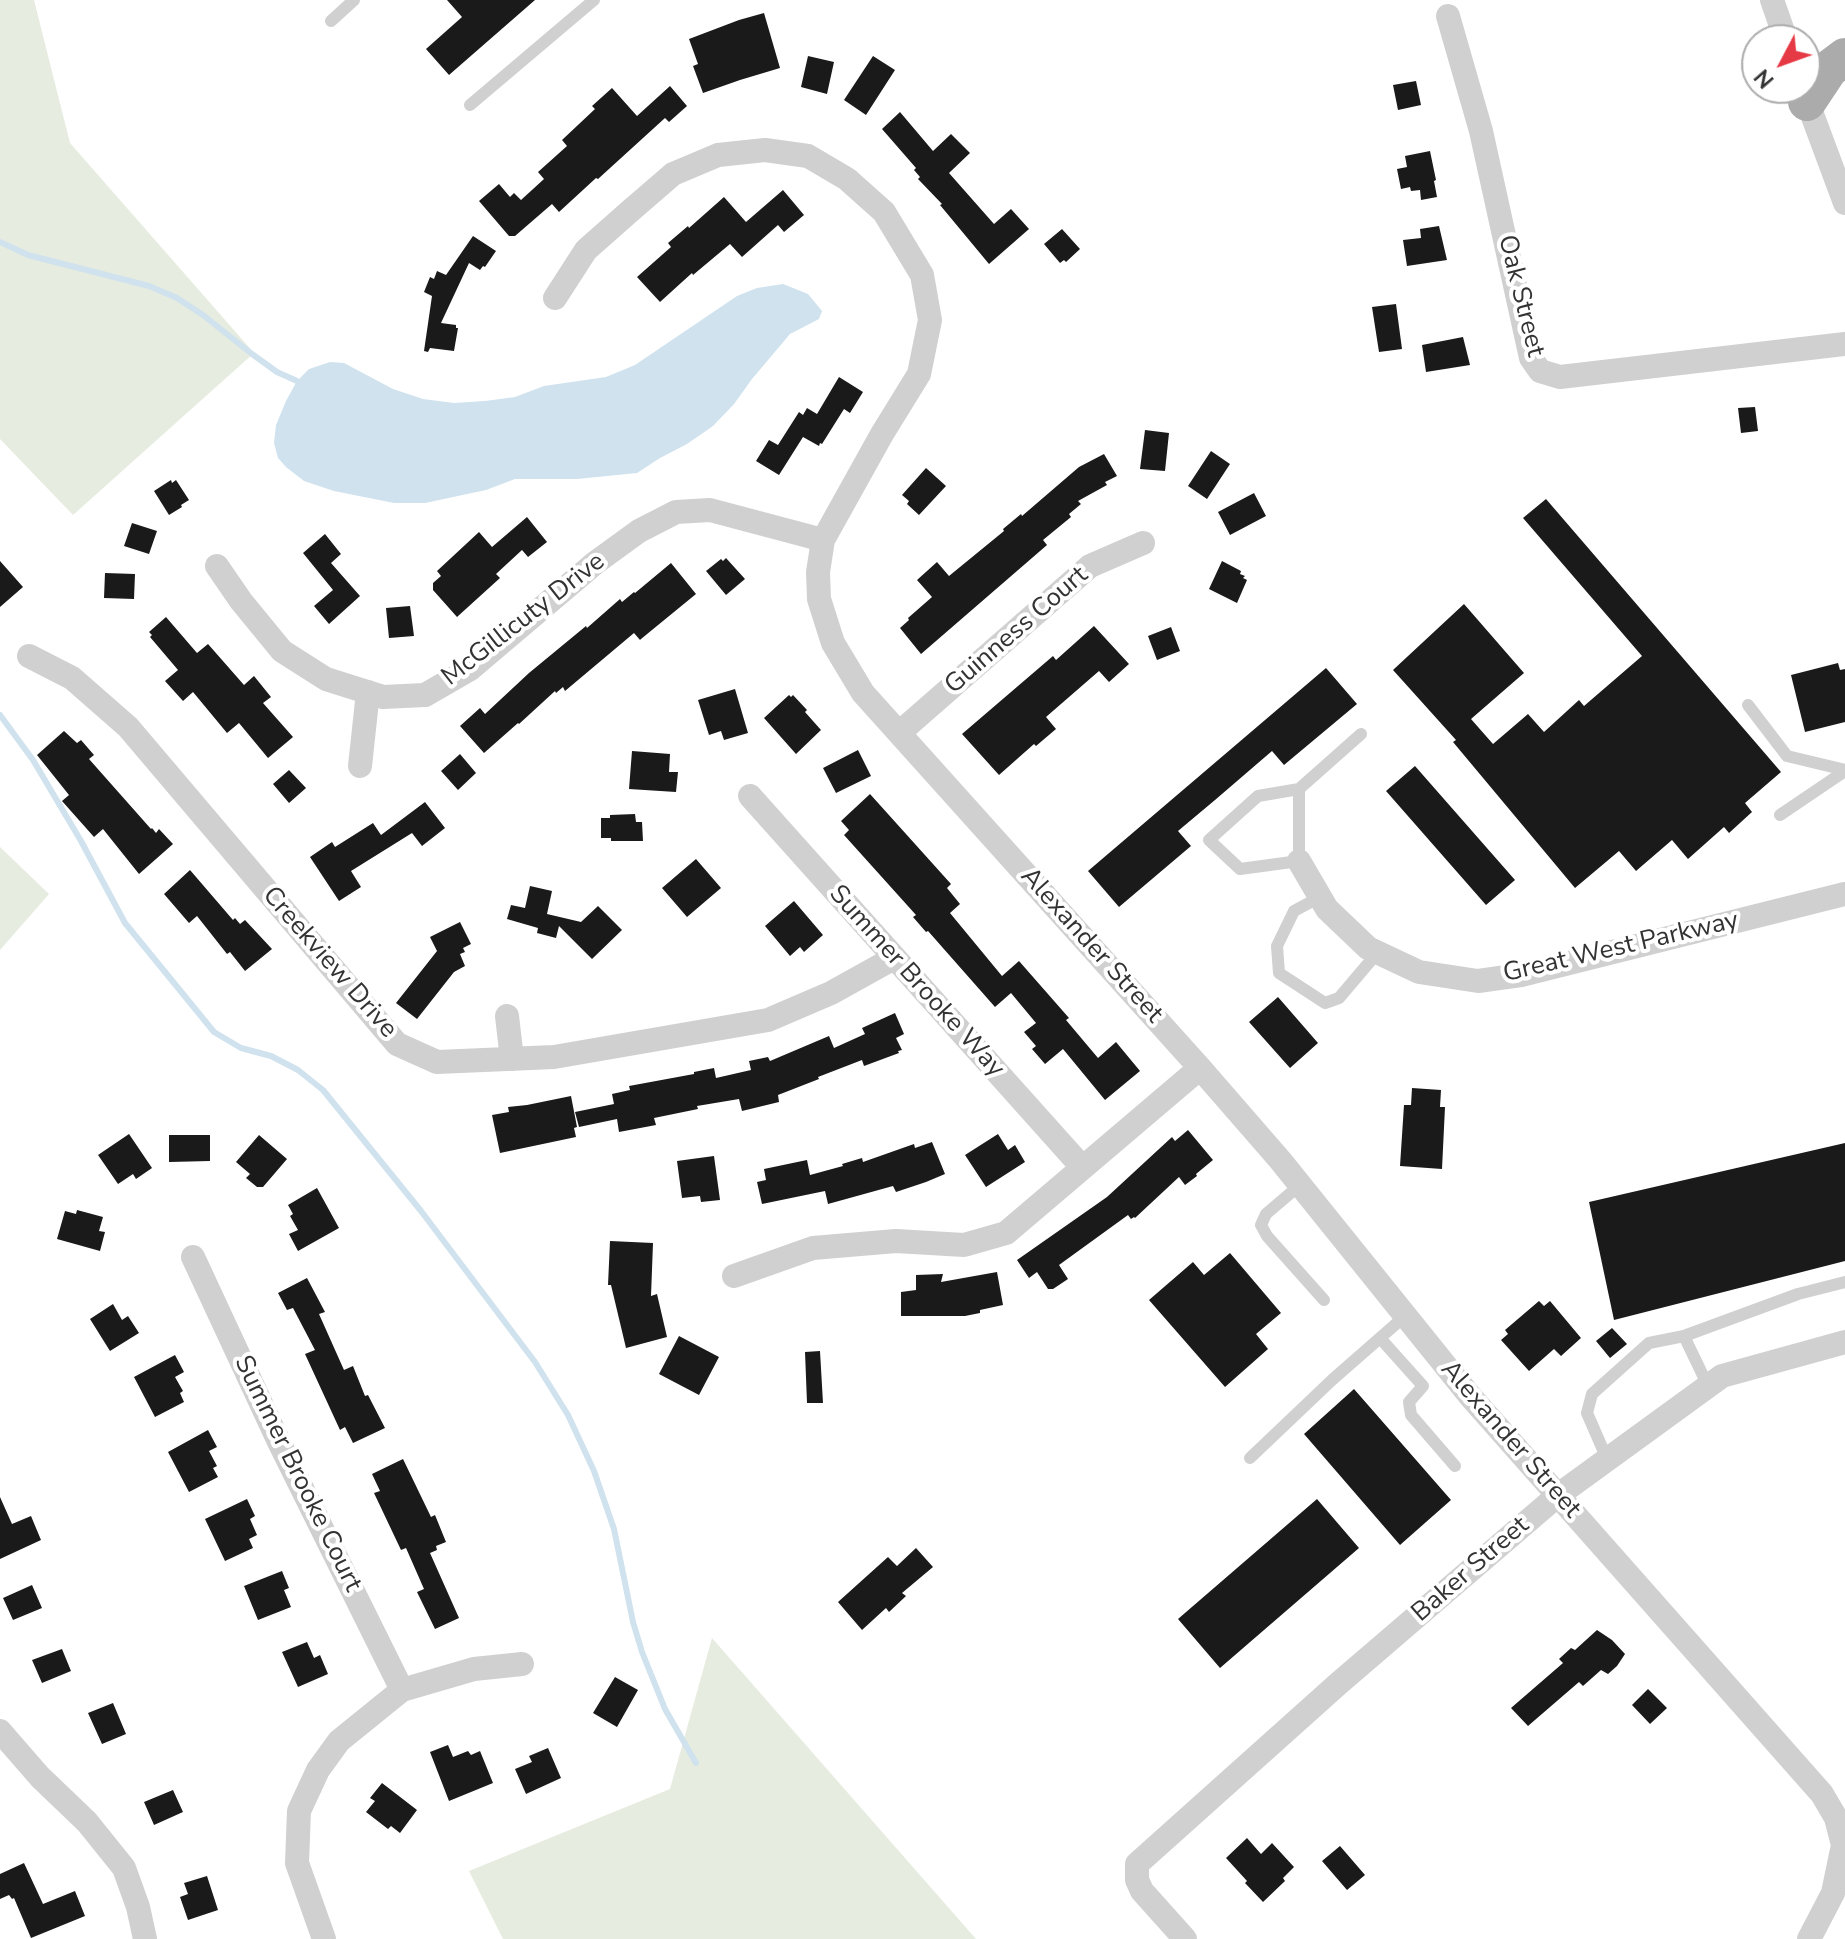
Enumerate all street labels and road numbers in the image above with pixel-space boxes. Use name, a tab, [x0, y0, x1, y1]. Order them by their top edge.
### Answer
street label: Oak Street	[1490, 232, 1550, 360]
street label: McGillicuty Drive	[436, 547, 612, 693]
street label: Guinness Court	[939, 560, 1095, 702]
street label: Alexander Street	[1013, 862, 1169, 1030]
street label: Summer Brooke Way	[821, 879, 1011, 1085]
street label: Creekview Drive	[255, 881, 403, 1045]
street label: Great West Parkway	[1500, 906, 1742, 990]
street label: Summer Brooke Court	[226, 1351, 368, 1597]
street label: Alexander Street	[1433, 1355, 1587, 1525]
street label: Baker Street	[1406, 1511, 1536, 1629]

